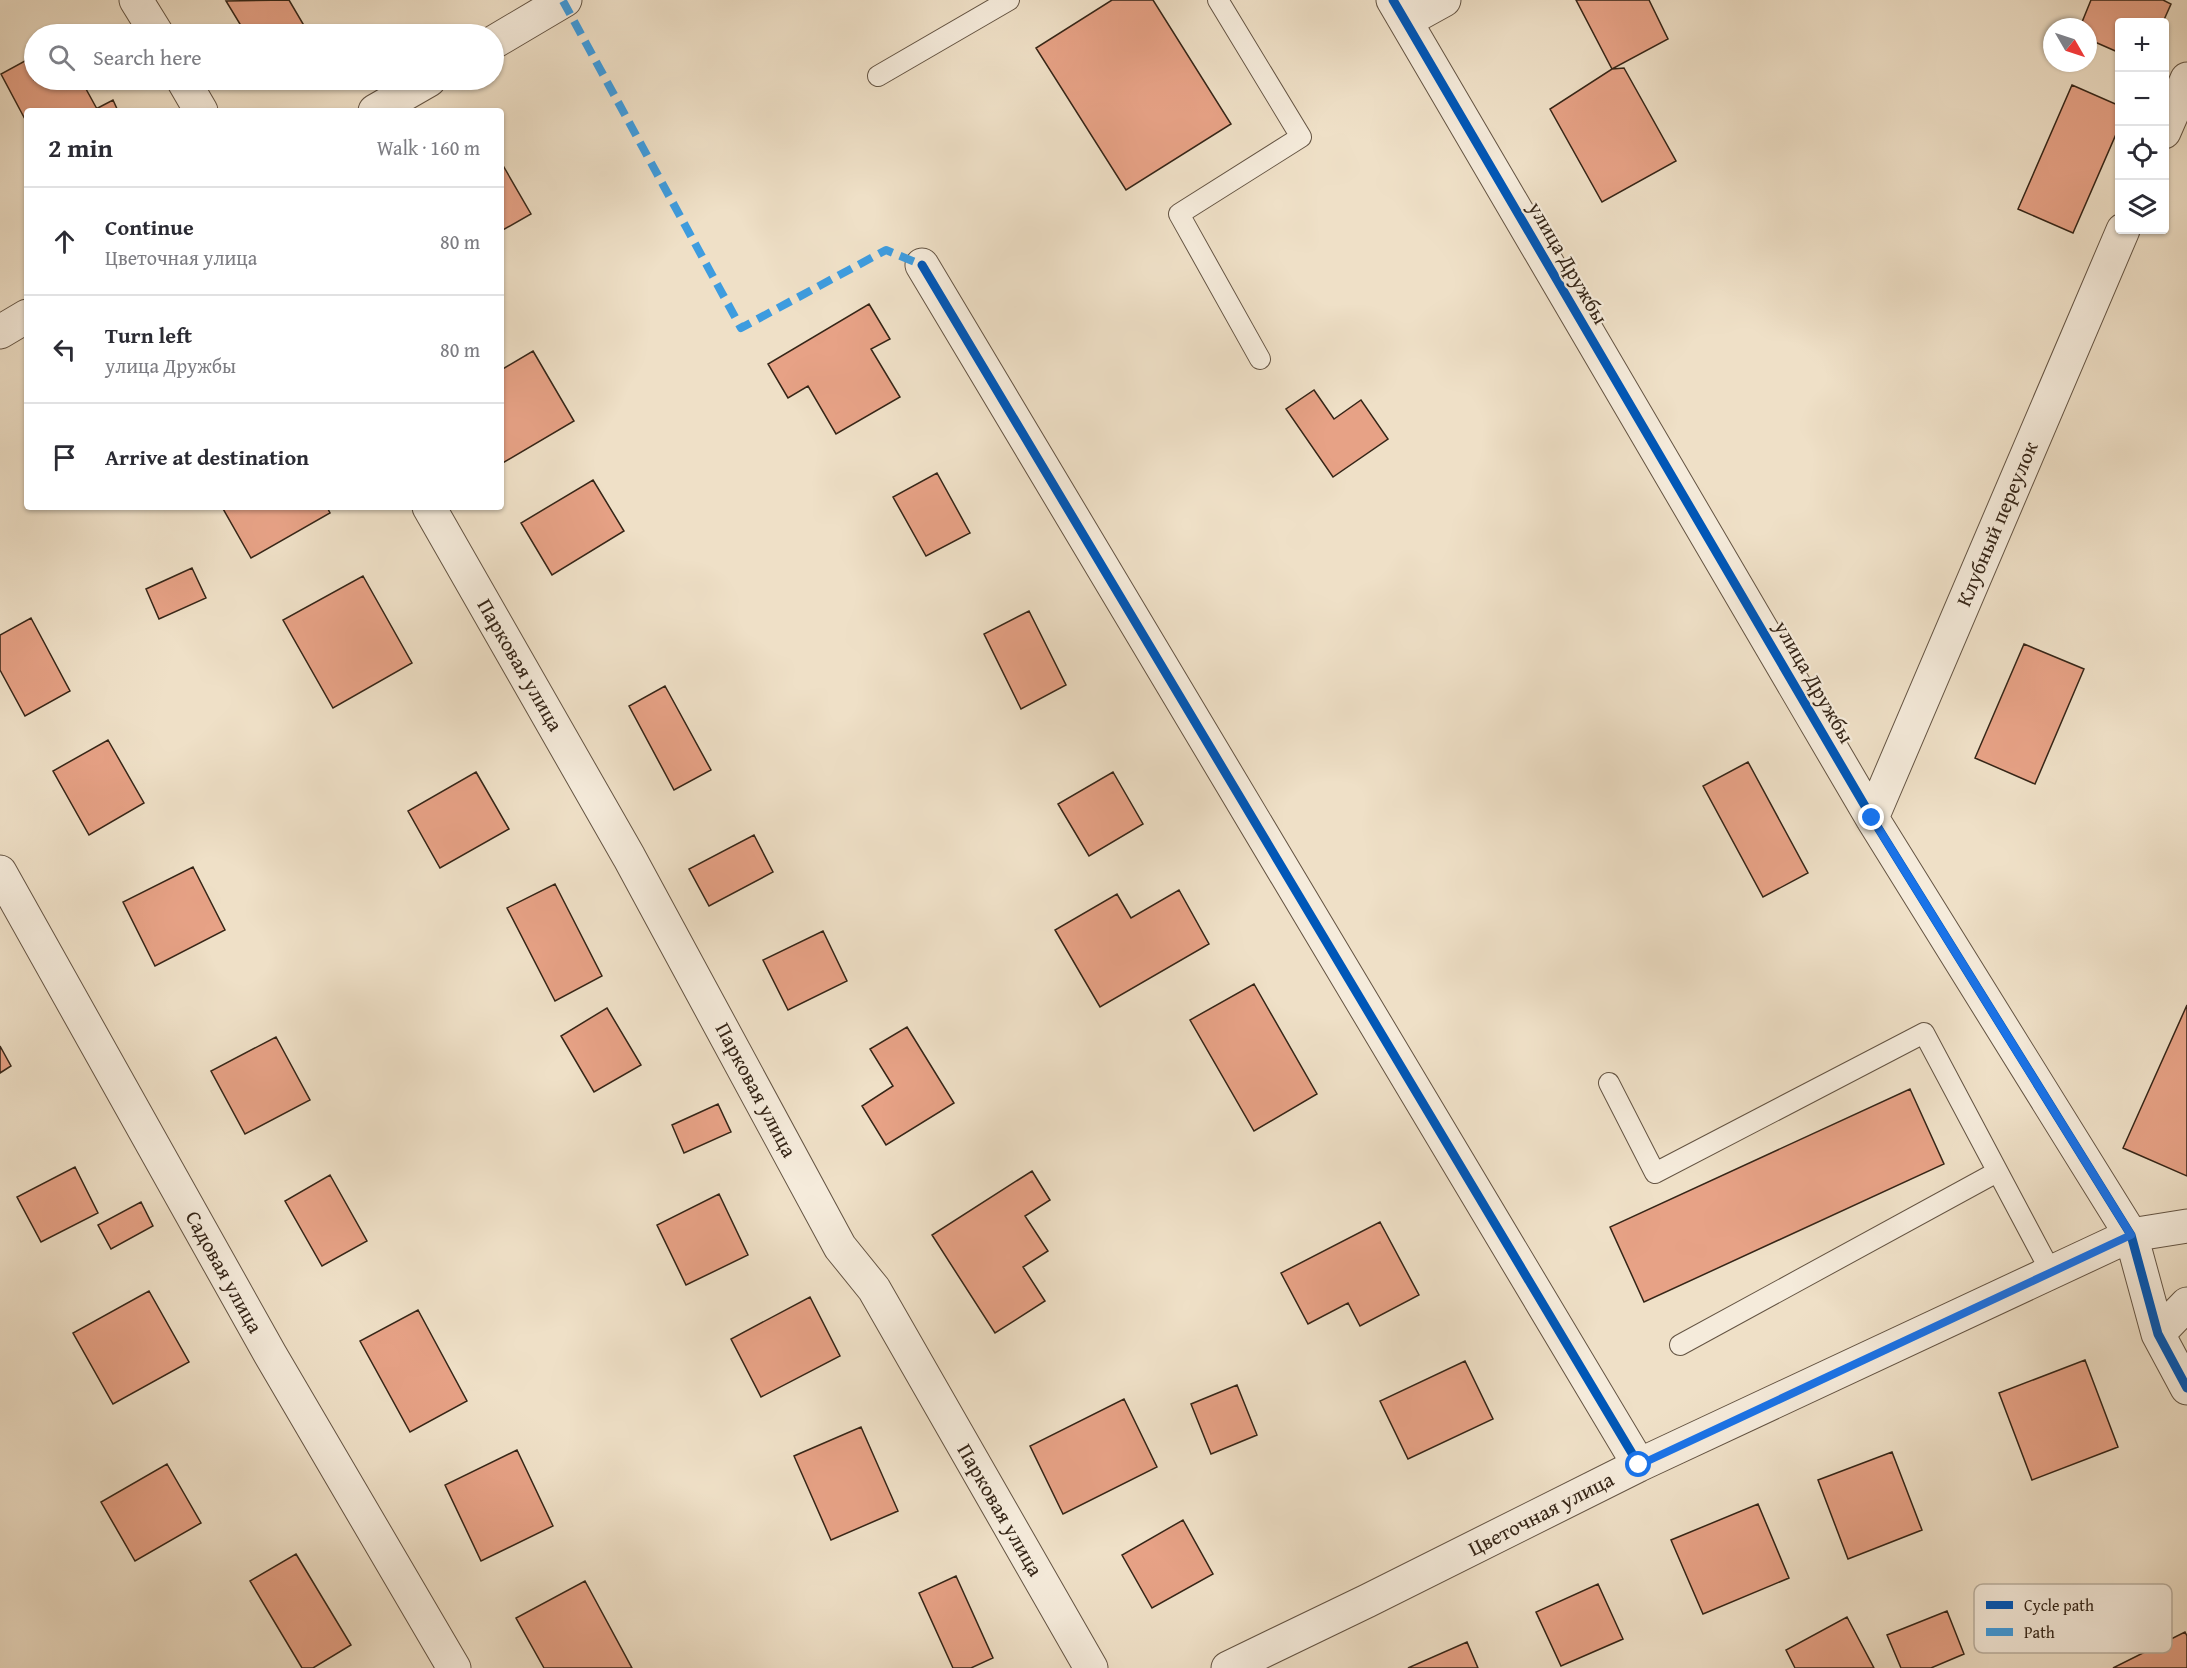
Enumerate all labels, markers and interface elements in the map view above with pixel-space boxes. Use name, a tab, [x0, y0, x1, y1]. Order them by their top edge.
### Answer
north arrow	[2043, 18, 2097, 72]
map controls	[2115, 18, 2169, 234]
button: +	[2115, 18, 2169, 72]
search box	[24, 24, 504, 90]
icon: search	[45, 41, 78, 74]
text: Search here	[93, 41, 202, 73]
button: −	[2115, 72, 2169, 126]
button: locate	[2115, 126, 2169, 180]
text: 2 min	[48, 128, 113, 167]
text: Walk · 160 m	[377, 133, 480, 162]
button: layers	[2115, 180, 2169, 234]
street label: улица Дружбы	[1520, 195, 1616, 330]
text: Continue	[105, 211, 194, 243]
icon: ahead	[48, 225, 81, 258]
text: 80 m	[440, 227, 480, 256]
text: Цветочная улица	[105, 243, 257, 272]
text: Turn left	[105, 319, 192, 351]
icon: left	[48, 333, 81, 366]
text: 80 m	[440, 335, 480, 364]
text: улица Дружбы	[105, 351, 236, 380]
street label: Клубный переулок	[1948, 436, 2045, 611]
icon: arrive	[48, 441, 81, 474]
text: Arrive at destination	[105, 441, 309, 473]
street label: Парковая улица	[470, 593, 571, 737]
street label: улица Дружбы	[1766, 614, 1862, 749]
route end	[1858, 804, 1884, 830]
street label: Парковая улица	[708, 1017, 805, 1163]
street label: Садовая улица	[178, 1205, 271, 1339]
street label: Парковая улица	[950, 1438, 1051, 1582]
route start	[1625, 1451, 1651, 1477]
street label: Цветочная улица	[1463, 1463, 1619, 1564]
legend	[1974, 1584, 2172, 1653]
text: Cycle path	[2024, 1593, 2094, 1617]
text: Path	[2024, 1620, 2055, 1644]

